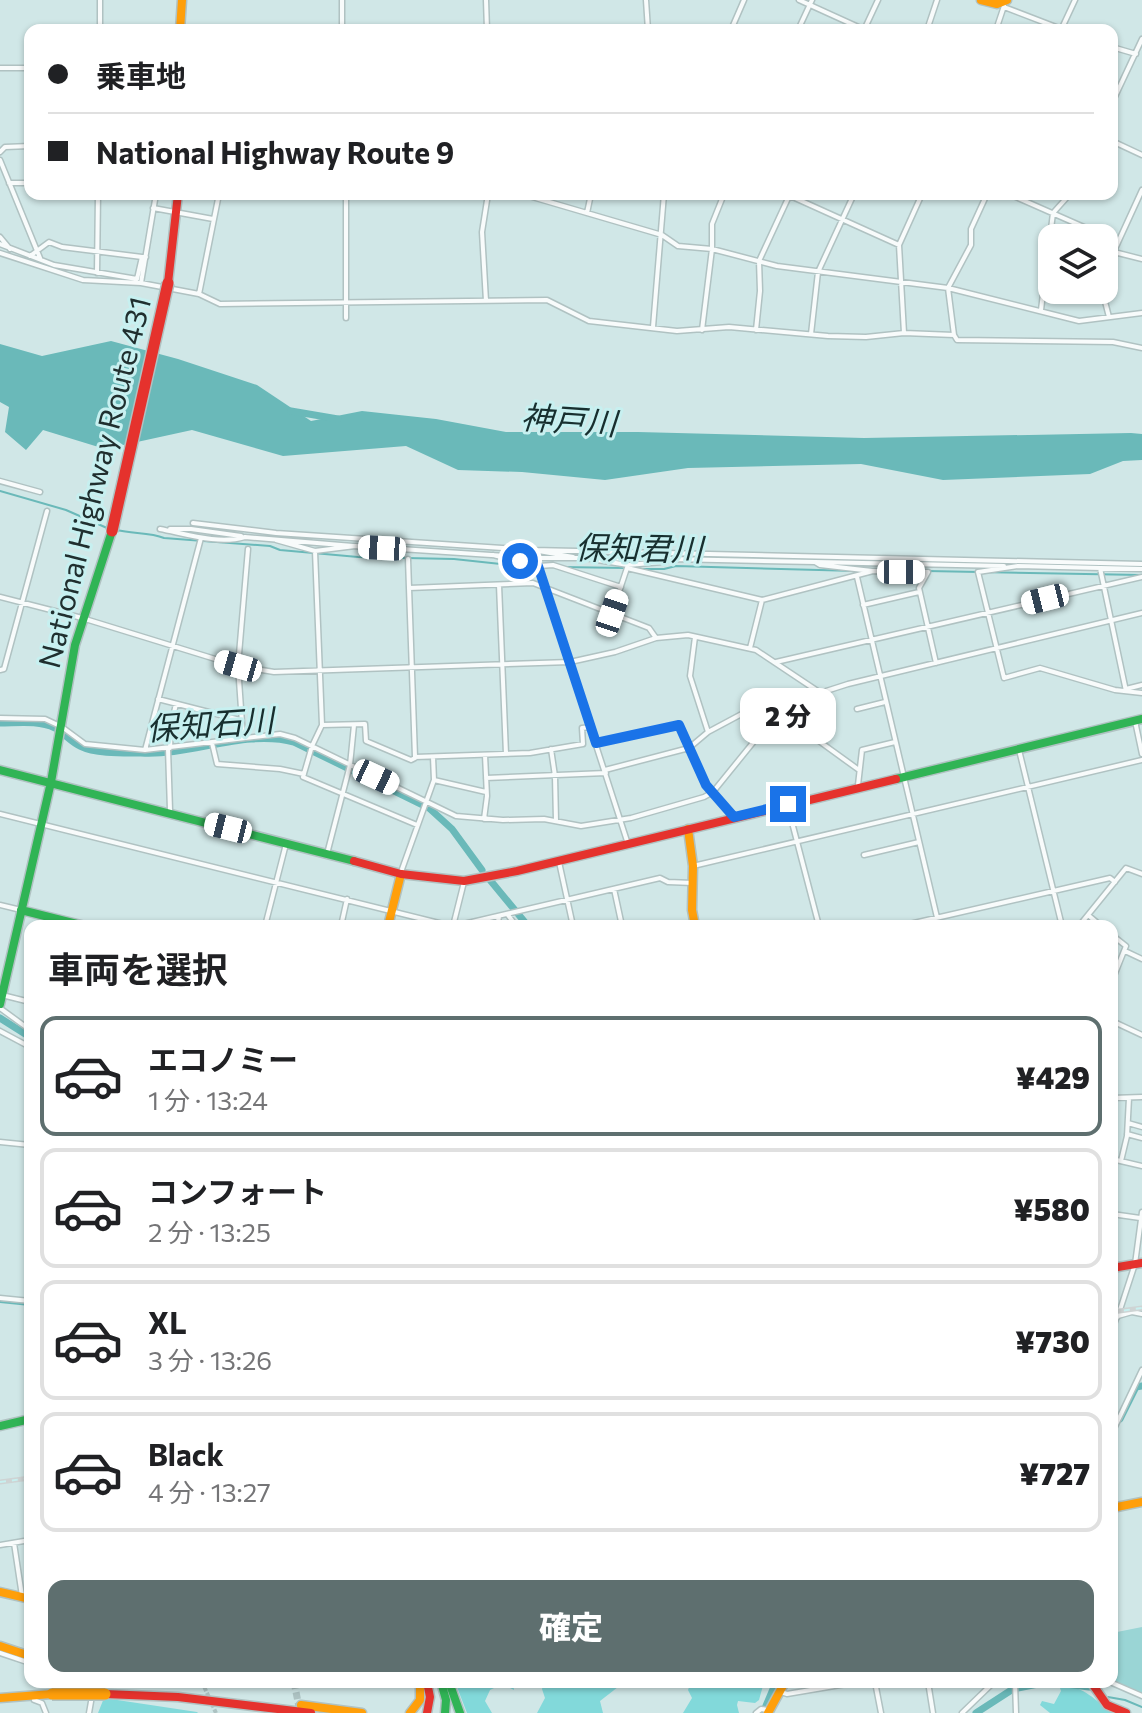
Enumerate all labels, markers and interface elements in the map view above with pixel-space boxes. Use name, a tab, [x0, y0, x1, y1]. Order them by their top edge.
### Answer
text: 乗車地	[96, 56, 186, 93]
text: National Highway Route 9	[96, 133, 454, 170]
map controls	[1038, 224, 1118, 304]
button: layers	[1038, 224, 1118, 304]
street label: National Highway Route 431	[29, 292, 157, 672]
water label: 神戸川	[520, 396, 621, 443]
water label: 保知君川	[575, 526, 706, 568]
car	[357, 535, 407, 561]
route start	[502, 543, 538, 579]
car	[877, 560, 925, 584]
car	[1019, 582, 1071, 616]
car	[593, 586, 631, 640]
car	[212, 648, 264, 684]
callout: 2 分	[740, 688, 836, 744]
water label: 保知石川	[145, 698, 278, 747]
text: 2 分	[765, 700, 811, 731]
car	[349, 756, 403, 798]
route end	[770, 786, 806, 822]
car	[202, 811, 254, 845]
text: 車両を選択	[48, 946, 228, 990]
icon: car	[52, 1040, 124, 1112]
text: エコノミー	[148, 1040, 298, 1077]
text: ¥429	[1016, 1058, 1090, 1095]
text: 1 分 · 13:24	[148, 1084, 268, 1115]
icon: car	[52, 1172, 124, 1244]
text: コンフォート	[148, 1172, 327, 1209]
text: ¥580	[1014, 1190, 1090, 1227]
text: 2 分 · 13:25	[148, 1216, 271, 1247]
text: XL	[148, 1303, 187, 1340]
icon: car	[52, 1304, 124, 1376]
text: ¥730	[1015, 1322, 1090, 1359]
text: 3 分 · 13:26	[148, 1344, 272, 1375]
text: Black	[148, 1435, 224, 1472]
icon: car	[52, 1436, 124, 1508]
text: ¥727	[1019, 1454, 1090, 1491]
text: 4 分 · 13:27	[148, 1476, 271, 1507]
button: 確定	[48, 1580, 1094, 1672]

